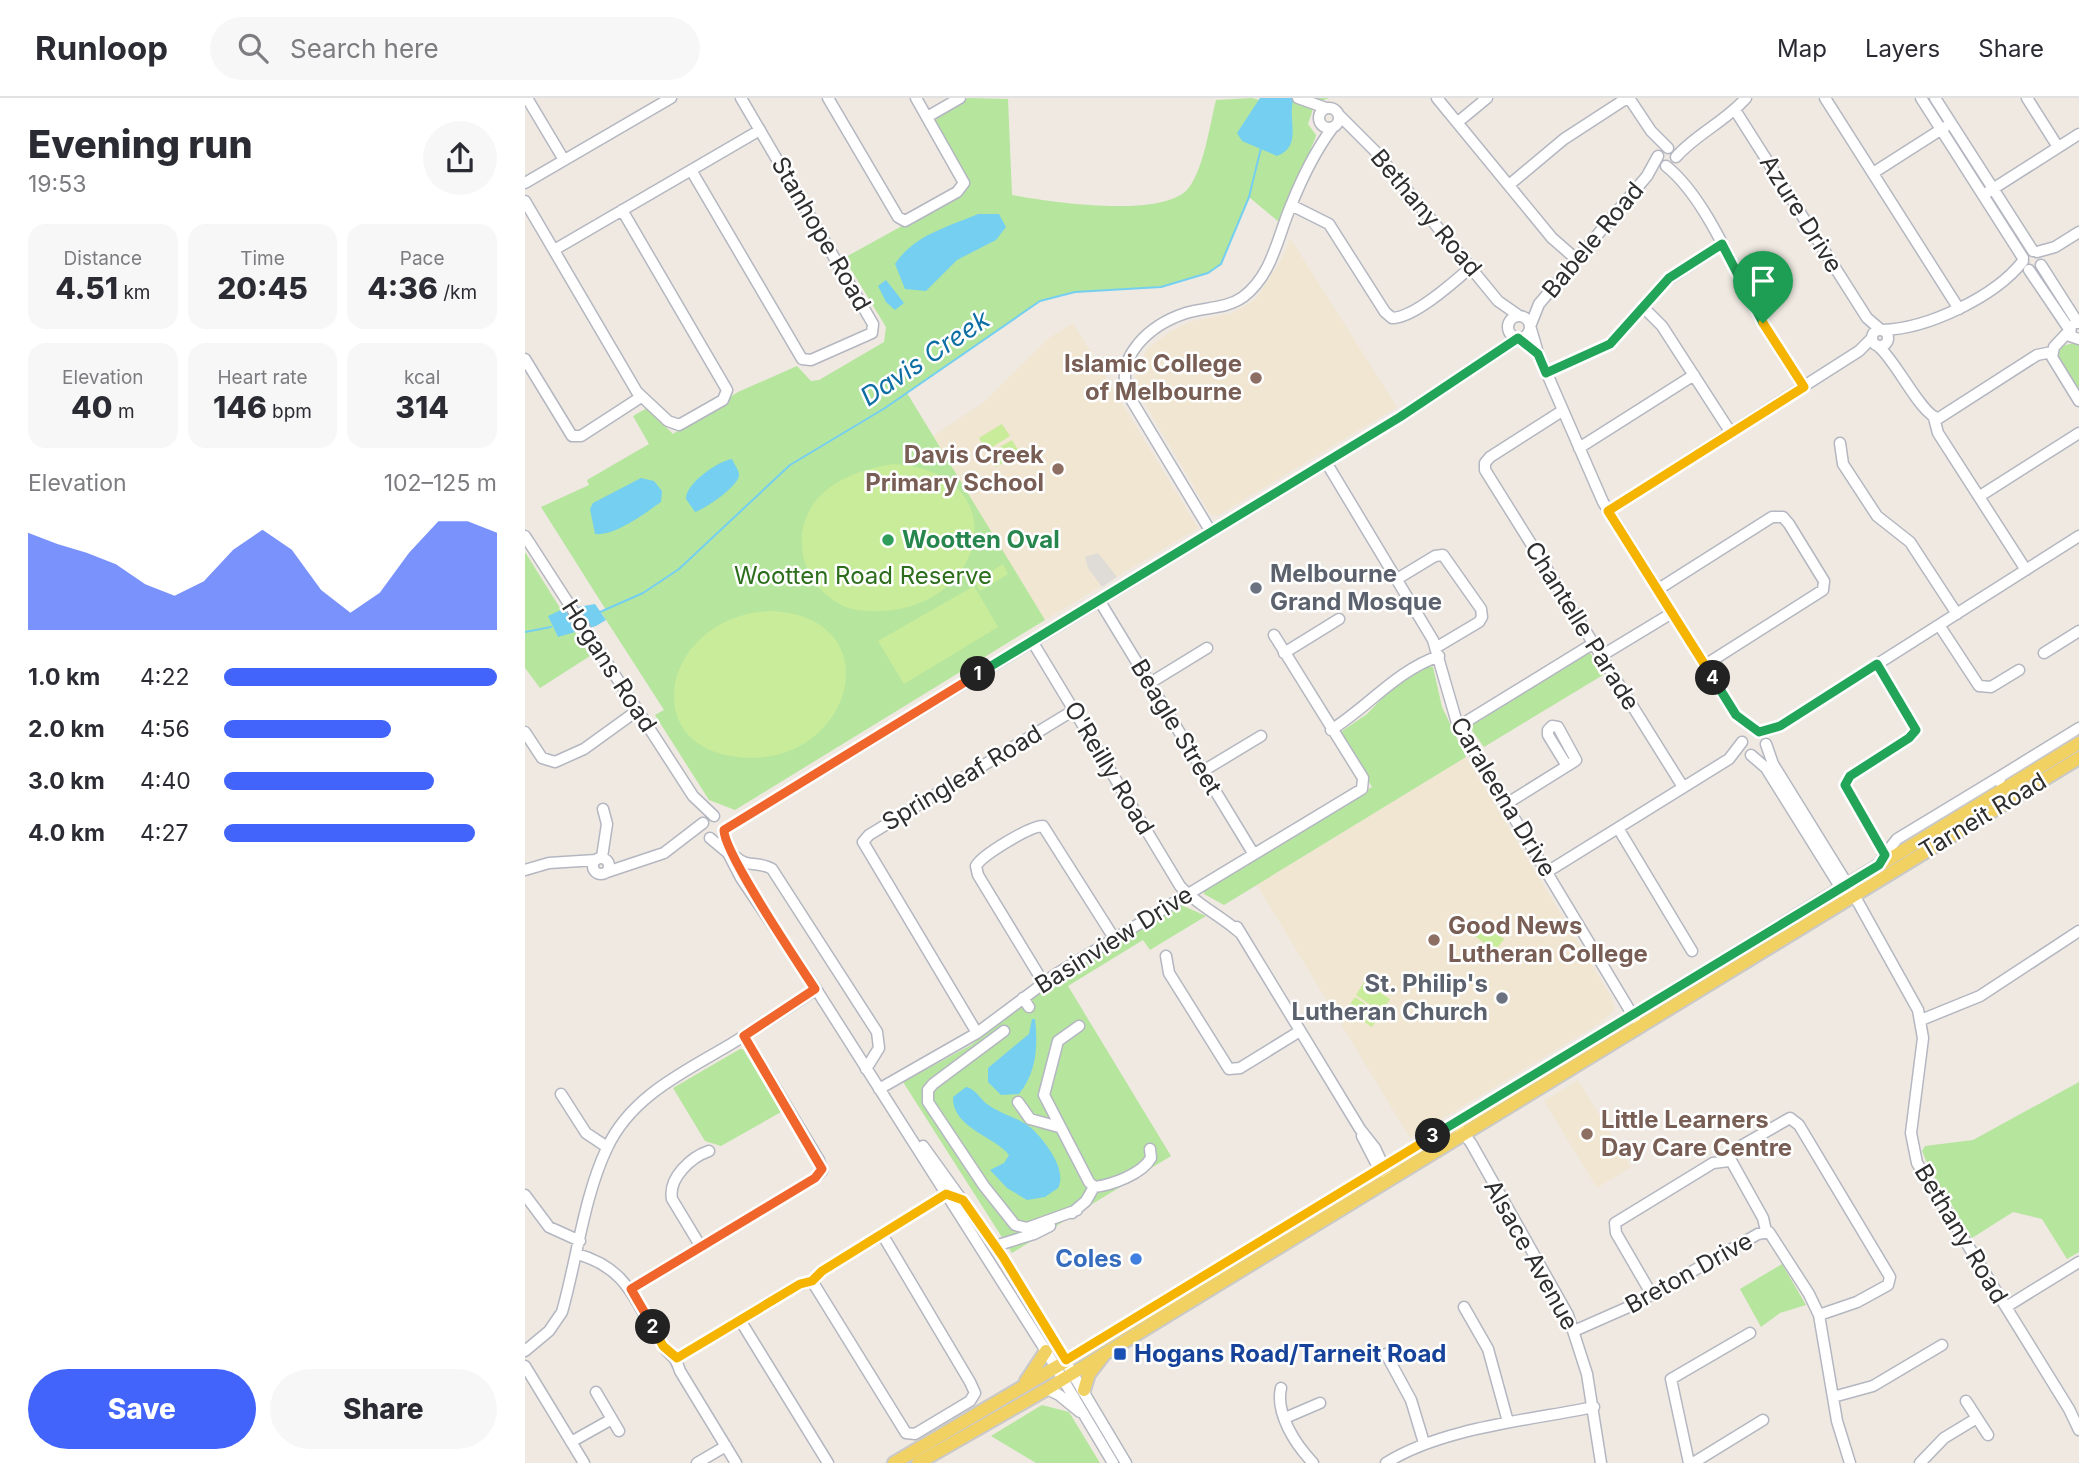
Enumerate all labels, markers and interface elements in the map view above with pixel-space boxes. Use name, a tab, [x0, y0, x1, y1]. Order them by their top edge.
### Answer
search box	[210, 17, 700, 80]
text: Runloop	[35, 28, 168, 68]
icon: search	[234, 29, 272, 67]
text: Search here	[290, 33, 439, 64]
text: Map	[1777, 34, 1827, 63]
text: Layers	[1865, 34, 1940, 63]
text: Share	[1978, 34, 2044, 63]
text: Evening run	[28, 121, 253, 167]
button: share	[423, 121, 497, 195]
street label: Bethany Road	[1365, 143, 1488, 282]
street label: Azure Drive	[1754, 150, 1849, 278]
street label: Stanhope Road	[766, 152, 877, 316]
text: 19:53	[28, 170, 86, 198]
street label: Babele Road	[1536, 176, 1649, 304]
text: Distance	[64, 247, 142, 270]
text: Time	[240, 247, 285, 270]
text: Pace	[400, 247, 445, 270]
pin	[1733, 251, 1793, 323]
icon: arrive	[1744, 262, 1782, 300]
text: 4.51	[55, 270, 118, 306]
text: 20:45	[217, 270, 308, 306]
text: 4:36	[367, 270, 438, 306]
text: km	[118, 281, 151, 304]
text: /km	[438, 281, 477, 304]
water label: Davis Creek	[854, 303, 996, 412]
place label: Islamic College of Melbourne	[1064, 349, 1242, 406]
text: Elevation	[62, 366, 144, 389]
text: Heart rate	[217, 366, 307, 389]
text: kcal	[404, 366, 440, 389]
marker: Islamic College of Melbourne	[1248, 370, 1264, 386]
text: 40	[71, 389, 113, 425]
text: 146	[213, 389, 267, 425]
text: 314	[395, 389, 449, 425]
text: m	[113, 400, 135, 423]
text: bpm	[267, 400, 312, 423]
place label: Davis Creek Primary School	[865, 440, 1044, 497]
marker: Davis Creek Primary School	[1050, 461, 1066, 477]
text: Elevation	[28, 469, 127, 497]
text: 102–125 m	[384, 469, 497, 497]
place label: Wootten Oval	[902, 525, 1060, 554]
marker: Wootten Oval	[880, 532, 896, 548]
street label: Chantelle Parade	[1519, 536, 1646, 715]
place label: Melbourne Grand Mosque	[1270, 559, 1442, 616]
park label: Wootten Road Reserve	[734, 561, 992, 590]
marker: Melbourne Grand Mosque	[1248, 580, 1264, 596]
street label: Hogans Road	[556, 594, 663, 737]
street label: Beagle Street	[1125, 654, 1228, 800]
pin: 1	[960, 656, 995, 692]
pin: 4	[1695, 660, 1731, 696]
text: 1	[973, 662, 982, 685]
text: 1.0 km	[28, 663, 100, 691]
text: 4:22	[140, 663, 190, 691]
text: 4	[1706, 666, 1719, 689]
street label: O'Reilly Road	[1058, 696, 1161, 840]
street label: Caraleena Drive	[1444, 712, 1563, 882]
text: 2.0 km	[28, 715, 105, 743]
text: 4:56	[140, 715, 190, 743]
street label: Springleaf Road	[877, 718, 1047, 837]
street label: Tarneit Road	[1914, 766, 2052, 865]
text: 3.0 km	[28, 767, 105, 795]
text: 4:40	[140, 767, 191, 795]
text: 4.0 km	[28, 819, 105, 847]
text: 4:27	[140, 819, 189, 847]
street label: Basinview Drive	[1030, 880, 1198, 1000]
place label: Good News Lutheran College	[1448, 911, 1648, 968]
marker: Good News Lutheran College	[1426, 932, 1442, 948]
place label: St. Philip's Lutheran Church	[1292, 969, 1488, 1026]
marker: St. Philip's Lutheran Church	[1494, 990, 1510, 1006]
place label: Little Learners Day Care Centre	[1601, 1105, 1792, 1162]
pin: 3	[1415, 1118, 1451, 1154]
text: 3	[1426, 1124, 1439, 1147]
marker: Little Learners Day Care Centre	[1579, 1126, 1595, 1142]
street label: Bethany Road	[1909, 1159, 2014, 1309]
street label: Alsace Avenue	[1478, 1175, 1585, 1335]
street label: Breton Drive	[1620, 1226, 1757, 1319]
place label: Coles	[1055, 1244, 1122, 1273]
marker: Coles	[1128, 1251, 1144, 1267]
pin: 2	[635, 1310, 671, 1344]
text: 2	[647, 1315, 658, 1338]
place label: Hogans Road/Tarneit Road	[1134, 1339, 1446, 1368]
marker: Hogans Road/Tarneit Road	[1112, 1346, 1128, 1362]
button: Save	[28, 1369, 256, 1449]
button: Share	[270, 1369, 497, 1449]

